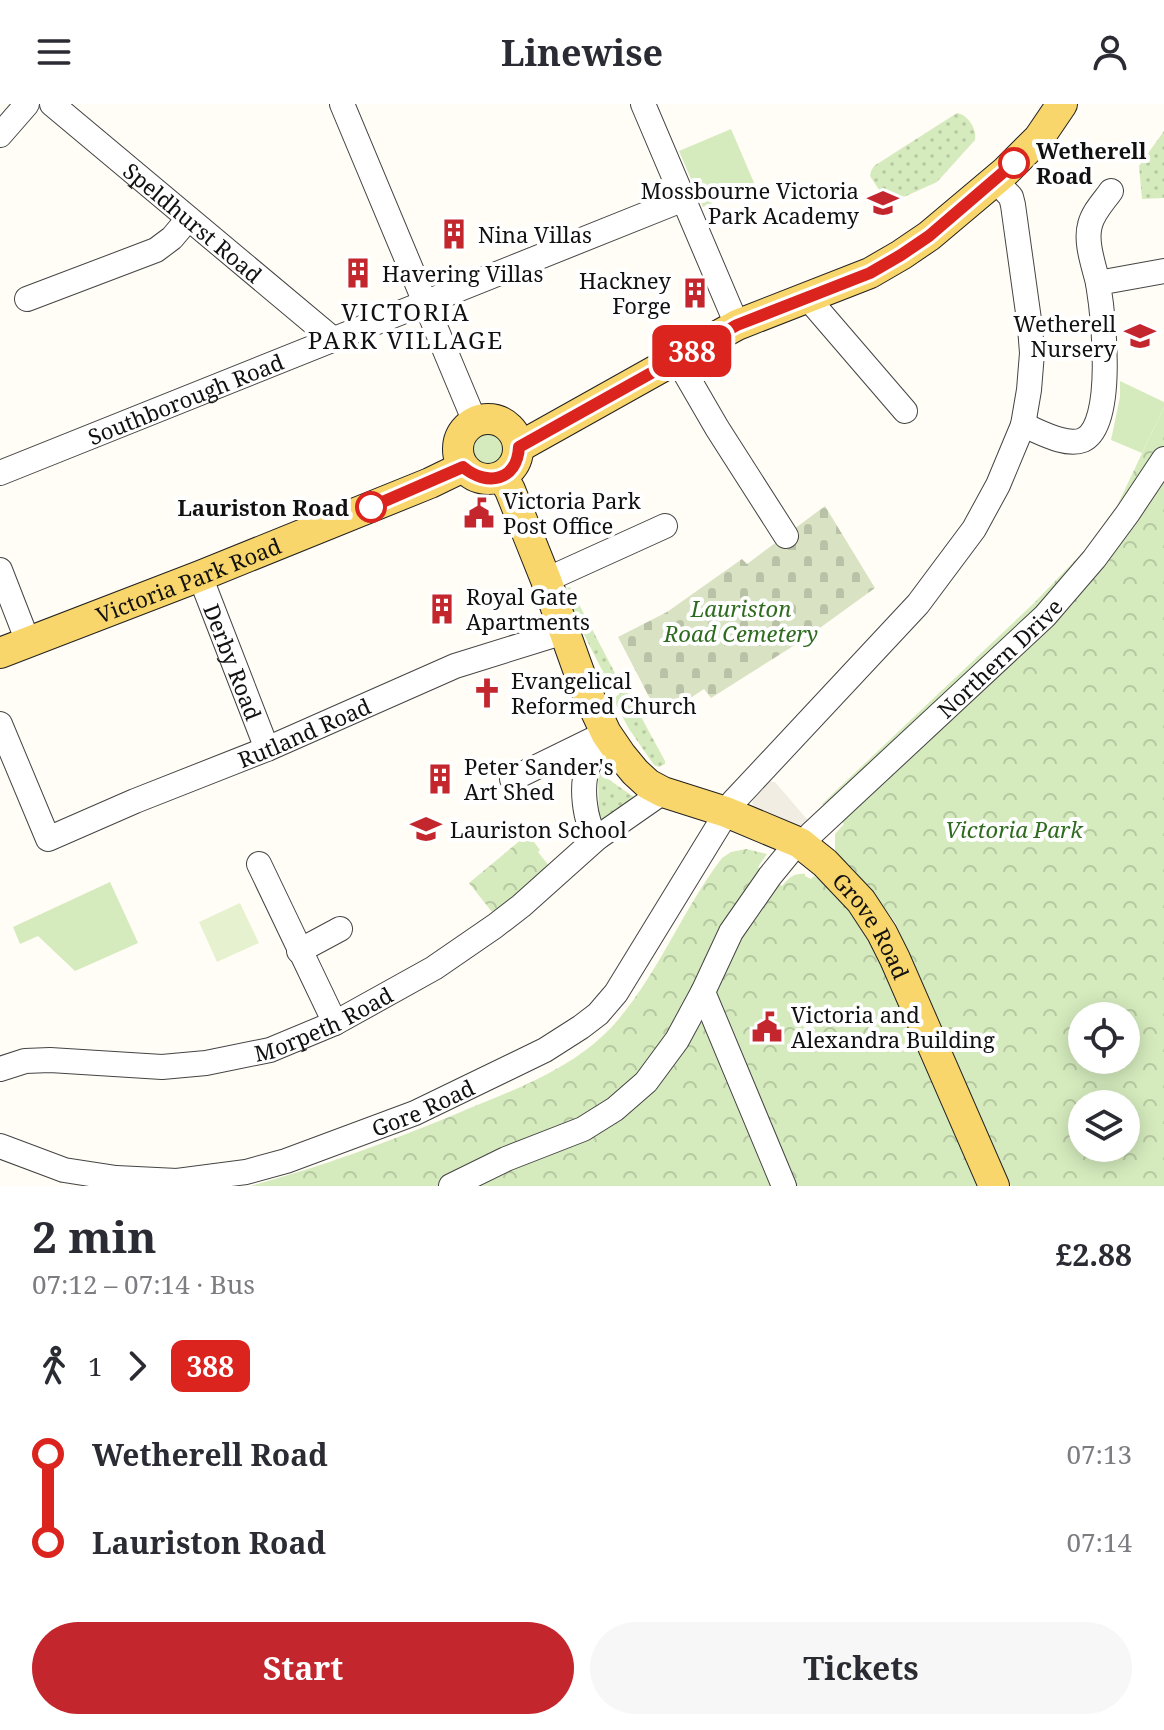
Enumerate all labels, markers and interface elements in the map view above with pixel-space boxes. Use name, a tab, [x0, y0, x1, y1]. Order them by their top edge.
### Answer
text: Linewise	[501, 28, 663, 77]
icon: menu	[32, 30, 76, 74]
icon: person	[1088, 30, 1132, 74]
place label: Wetherell Road	[1036, 135, 1147, 190]
marker: Wetherell Road	[999, 148, 1029, 178]
street label: Speldhurst Road	[117, 155, 269, 289]
place label: Mossbourne Victoria Park Academy	[641, 175, 860, 230]
school or university icon: Mossbourne Victoria Park Academy	[866, 186, 900, 220]
building icon: Nina Villas	[437, 217, 471, 251]
place label: Nina Villas	[478, 219, 592, 249]
building icon: Havering Villas	[341, 256, 375, 290]
place label: Havering Villas	[382, 258, 543, 288]
place label: Hackney Forge	[579, 265, 672, 320]
building icon: Hackney Forge	[678, 276, 712, 310]
district label: VICTORIA PARK VILLAGE	[308, 295, 504, 356]
place label: Wetherell Nursery	[1013, 308, 1117, 363]
school or university icon: Wetherell Nursery	[1123, 319, 1157, 353]
line badge: 388	[646, 325, 738, 377]
text: 388	[668, 332, 716, 370]
street label: Southborough Road	[83, 346, 288, 451]
place label: Victoria Park Post Office	[503, 485, 641, 540]
place label: Lauriston Road	[177, 492, 349, 522]
marker: Lauriston Road	[356, 492, 386, 522]
public building icon: Victoria Park Post Office	[462, 496, 496, 530]
street label: Victoria Park Road	[91, 530, 286, 630]
place label: Royal Gate Apartments	[466, 581, 590, 636]
building icon: Royal Gate Apartments	[425, 592, 459, 626]
street label: Northern Drive	[930, 592, 1069, 724]
park label: Lauriston Road Cemetery	[663, 593, 818, 648]
street label: Derby Road	[197, 599, 269, 725]
place label: Evangelical Reformed Church	[511, 665, 697, 720]
church icon: Evangelical Reformed Church	[470, 676, 504, 710]
street label: Rutland Road	[233, 690, 376, 774]
place label: Peter Sander's Art Shed	[464, 751, 614, 806]
building icon: Peter Sander's Art Shed	[423, 762, 457, 796]
school or university icon: Lauriston School	[409, 812, 443, 846]
place label: Lauriston School	[450, 814, 627, 844]
park label: Victoria Park	[945, 814, 1084, 844]
street label: Grove Road	[826, 866, 917, 984]
street label: Morpeth Road	[252, 979, 398, 1068]
place label: Victoria and Alexandra Building	[791, 999, 995, 1054]
map controls	[1068, 1002, 1140, 1162]
button: locate	[1068, 1002, 1140, 1074]
public building icon: Victoria and Alexandra Building	[750, 1010, 784, 1044]
street label: Gore Road	[367, 1071, 480, 1143]
button: layers	[1068, 1090, 1140, 1162]
text: 2 min	[32, 1206, 157, 1266]
text: £2.88	[1056, 1234, 1132, 1275]
text: 07:12 – 07:14 · Bus	[32, 1266, 255, 1302]
icon: walk	[32, 1344, 76, 1388]
icon: forward	[115, 1344, 159, 1388]
text: 388	[187, 1347, 234, 1385]
text: 1	[88, 1348, 103, 1384]
text: Wetherell Road	[92, 1434, 328, 1475]
text: 07:13	[1066, 1436, 1132, 1472]
text: Lauriston Road	[92, 1522, 326, 1563]
text: 07:14	[1066, 1524, 1132, 1560]
button: Start	[32, 1622, 574, 1714]
button: Tickets	[590, 1622, 1132, 1714]

